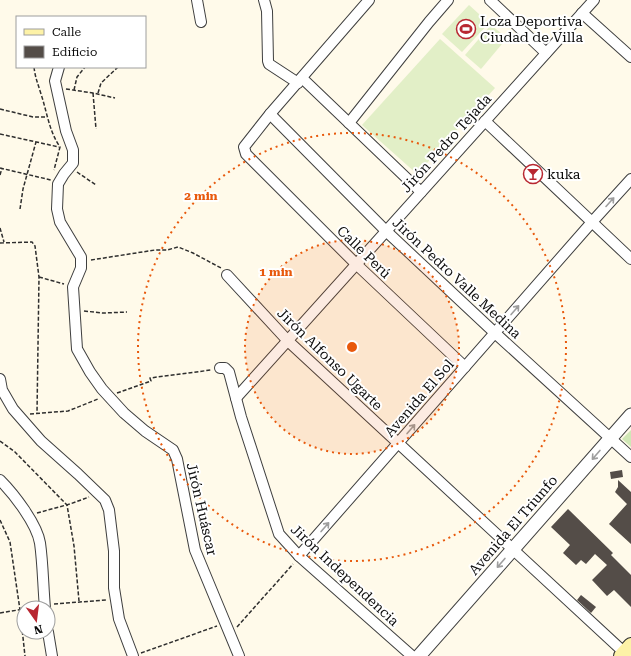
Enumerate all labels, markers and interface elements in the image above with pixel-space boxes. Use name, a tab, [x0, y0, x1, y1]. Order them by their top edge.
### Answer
place label: Loza Deportiva Ciudad de Villa	[480, 13, 583, 45]
legend	[16, 16, 146, 68]
sports icon: Loza Deportiva Ciudad de Villa	[455, 18, 477, 40]
text: Calle	[52, 25, 82, 39]
text: Edificio	[52, 45, 97, 59]
street label: Jirón Pedro Tejada	[398, 90, 495, 195]
bar icon: kuka	[522, 163, 544, 185]
place label: kuka	[547, 166, 581, 182]
text: 2 min	[184, 189, 218, 203]
one-way arrow	[605, 197, 615, 207]
street label: Jirón Pedro Valle Medina	[389, 214, 525, 342]
street label: Calle Perú	[334, 222, 394, 282]
text: 1 min	[259, 265, 293, 279]
street label: Jirón Alfonso Ugarte	[274, 305, 386, 414]
one-way arrow	[510, 305, 520, 315]
centre of rings	[345, 340, 359, 354]
street label: Avenida El Sol	[381, 356, 457, 440]
one-way arrow	[406, 424, 415, 434]
one-way arrow	[592, 450, 601, 460]
street label: Jirón Huáscar	[184, 461, 221, 557]
street label: Avenida El Triunfo	[465, 472, 561, 578]
street label: Jirón Independencia	[288, 521, 403, 629]
one-way arrow	[321, 521, 330, 532]
one-way arrow	[496, 558, 505, 569]
north arrow	[16, 600, 56, 640]
text: N	[32, 622, 44, 637]

